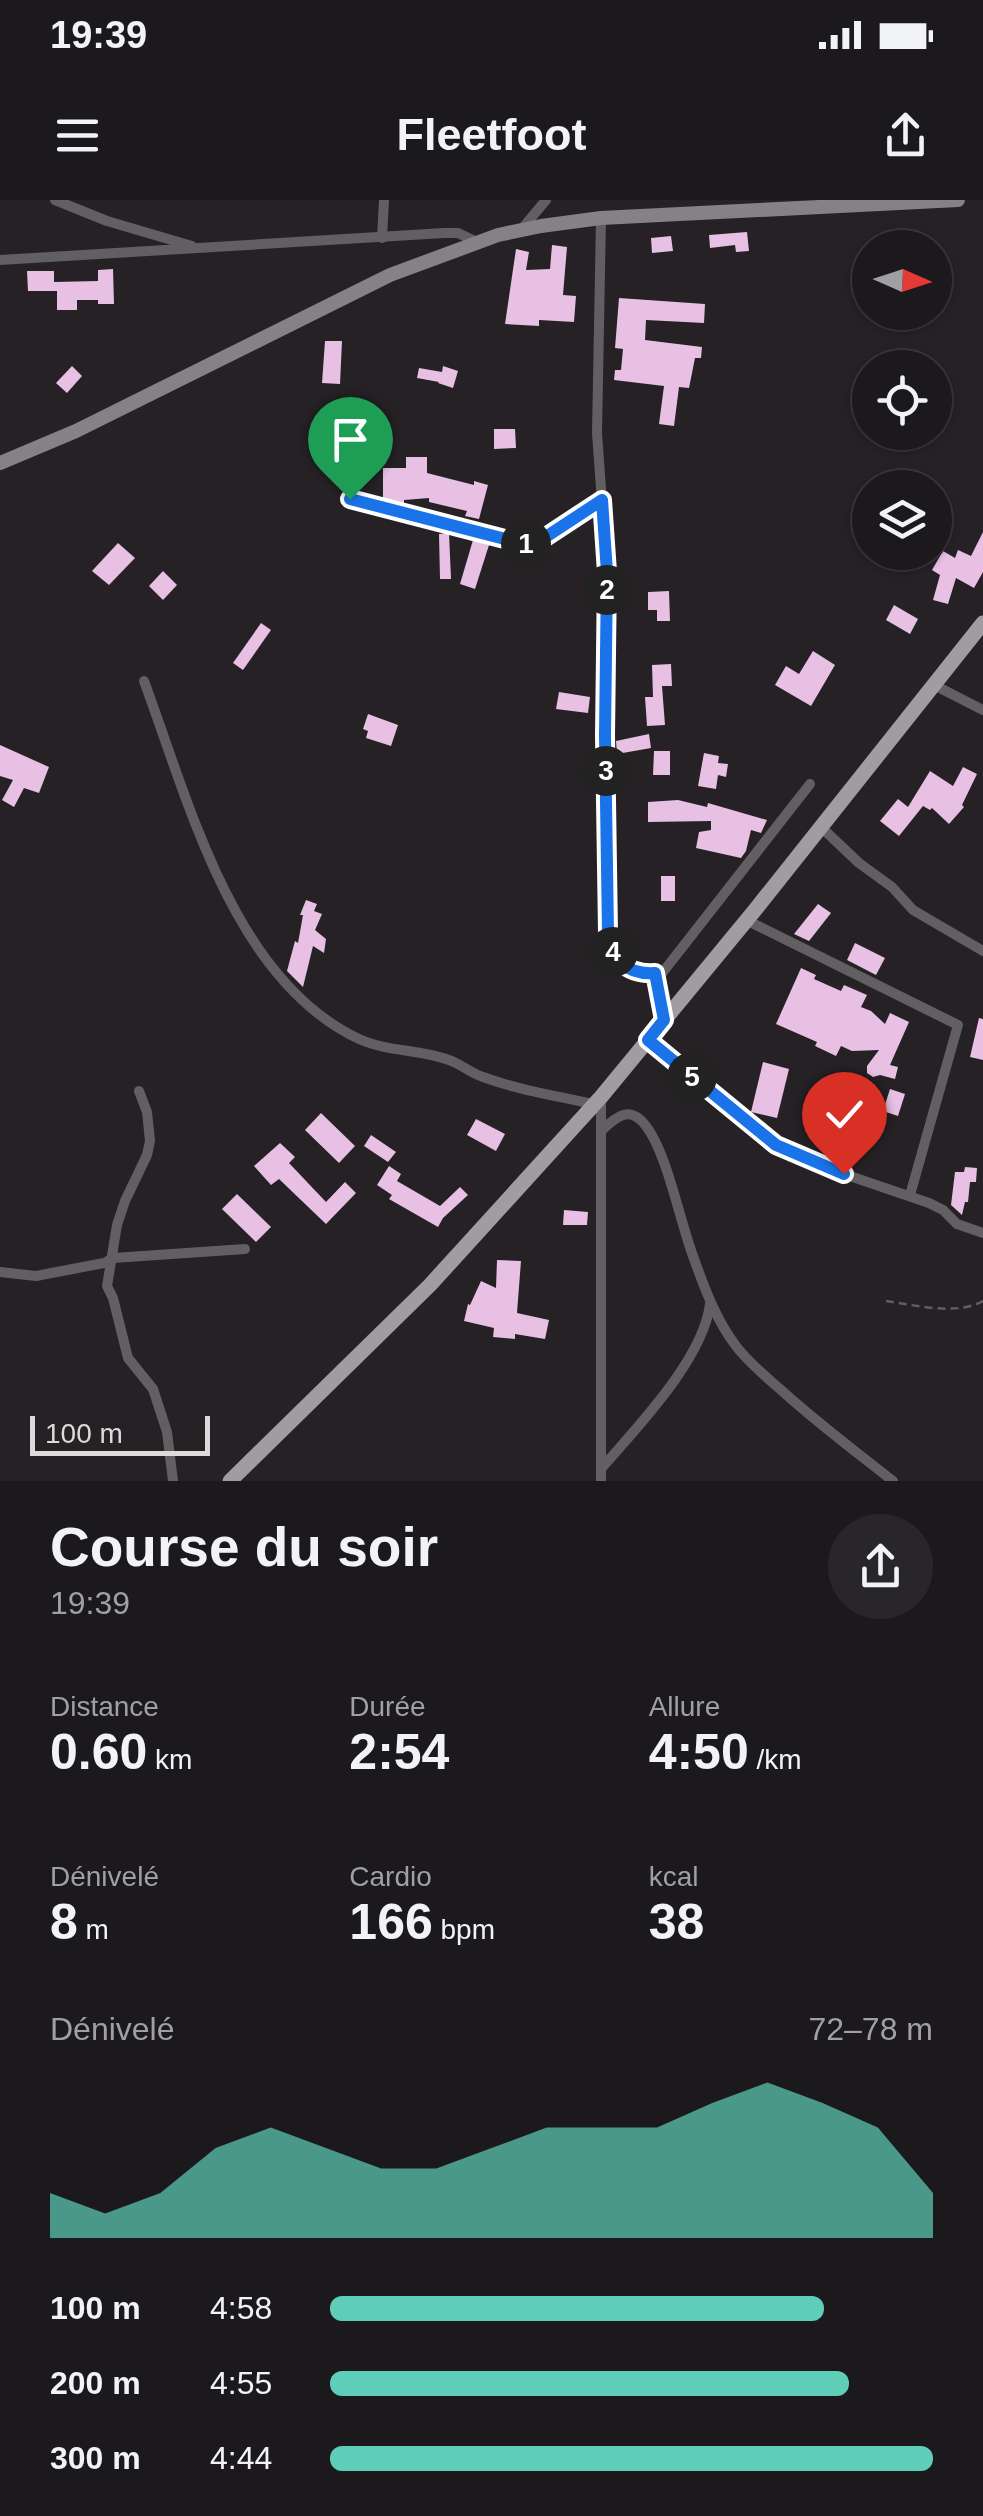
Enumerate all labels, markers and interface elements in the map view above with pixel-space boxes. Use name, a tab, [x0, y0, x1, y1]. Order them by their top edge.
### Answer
text: 19:39	[50, 14, 147, 56]
icon: menu	[50, 108, 105, 163]
icon: share	[878, 108, 933, 163]
text: Fleetfoot	[397, 109, 586, 160]
north arrow	[852, 230, 952, 330]
map controls	[852, 230, 952, 570]
button: locate	[852, 350, 952, 450]
pin	[308, 397, 393, 500]
icon: arrive	[323, 412, 378, 467]
button: layers	[852, 470, 952, 570]
pin: 1	[501, 519, 551, 569]
text: 1	[518, 528, 534, 559]
pin: 2	[582, 565, 632, 615]
text: 2	[599, 574, 615, 605]
pin: 3	[581, 746, 631, 796]
text: 3	[598, 755, 614, 786]
pin: 4	[588, 927, 638, 977]
text: 4	[605, 936, 621, 967]
pin: 5	[667, 1052, 717, 1102]
text: 5	[684, 1061, 700, 1092]
pin	[802, 1072, 887, 1175]
icon: check	[817, 1087, 872, 1142]
scale bar	[30, 1411, 210, 1456]
text: 100 m	[45, 1418, 123, 1449]
button: share	[828, 1514, 933, 1619]
text: Course du soir	[50, 1516, 438, 1578]
text: 19:39	[50, 1585, 130, 1621]
text: Distance	[50, 1691, 159, 1722]
text: Durée	[349, 1691, 426, 1722]
text: Allure	[649, 1691, 720, 1722]
text: 0.60	[50, 1724, 147, 1780]
text: 2:54	[349, 1724, 449, 1780]
text: 4:50	[649, 1724, 749, 1780]
text: km	[147, 1744, 192, 1775]
text: /km	[749, 1744, 802, 1775]
text: Dénivelé	[50, 1861, 159, 1892]
text: Cardio	[349, 1861, 432, 1892]
text: kcal	[649, 1861, 698, 1892]
text: 8	[50, 1894, 78, 1950]
text: 166	[349, 1894, 433, 1950]
text: 38	[649, 1894, 704, 1950]
text: m	[78, 1914, 109, 1945]
text: bpm	[433, 1914, 495, 1945]
text: Dénivelé	[50, 2011, 175, 2047]
text: 72–78 m	[808, 2011, 933, 2047]
text: 100 m	[50, 2290, 141, 2326]
text: 4:58	[210, 2290, 272, 2326]
text: 200 m	[50, 2365, 141, 2401]
text: 4:55	[210, 2365, 272, 2401]
text: 300 m	[50, 2440, 141, 2476]
text: 4:44	[210, 2440, 272, 2476]

